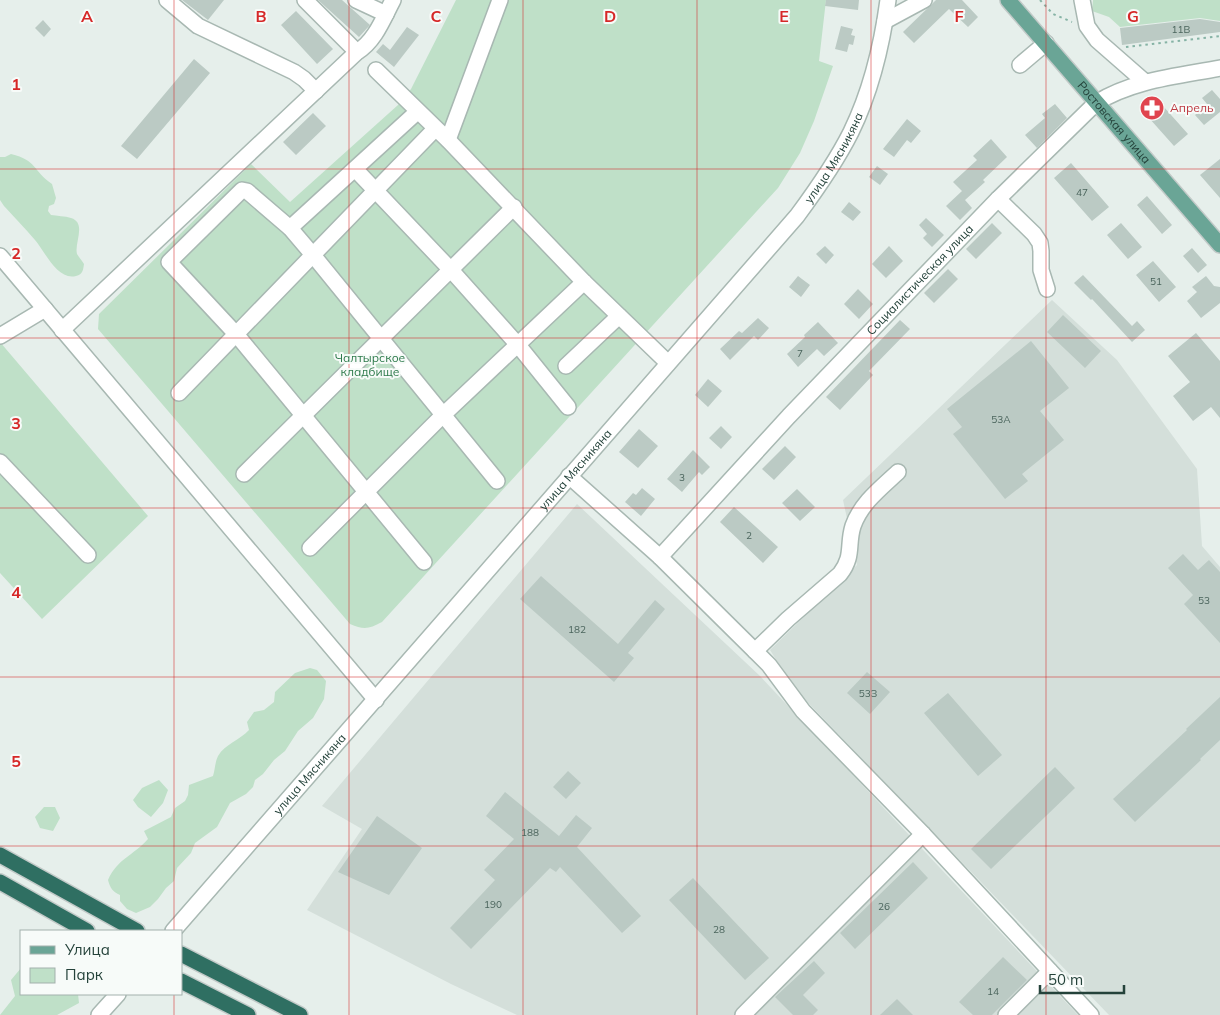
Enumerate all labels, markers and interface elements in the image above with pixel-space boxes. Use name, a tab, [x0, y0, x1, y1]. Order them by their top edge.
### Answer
text: A	[81, 6, 93, 26]
text: B	[255, 6, 267, 26]
text: C	[431, 6, 442, 26]
text: D	[604, 6, 616, 26]
text: E	[779, 6, 789, 26]
text: F	[954, 6, 964, 26]
text: G	[1127, 6, 1139, 26]
house number: 11В	[1172, 23, 1191, 36]
text: 1	[11, 74, 21, 94]
street label: Ростовская улица	[1075, 78, 1154, 167]
pharmacy icon: Апрель	[1139, 95, 1165, 121]
place label: Апрель	[1170, 100, 1214, 115]
street label: улица Мясникяна	[801, 110, 866, 206]
house number: 47	[1076, 186, 1088, 199]
street label: Социалистическая улица	[863, 221, 976, 338]
text: 2	[11, 243, 21, 263]
house number: 51	[1150, 275, 1162, 288]
house number: 7	[797, 347, 803, 360]
park label: Чалтырское кладбище	[335, 350, 406, 379]
text: 3	[11, 413, 21, 433]
house number: 53А	[991, 413, 1011, 426]
street label: улица Мясникяна	[536, 426, 615, 513]
house number: 3	[679, 471, 685, 484]
house number: 2	[746, 529, 752, 542]
text: 4	[11, 582, 21, 602]
house number: 53	[1198, 594, 1210, 607]
house number: 182	[568, 623, 586, 636]
house number: 53З	[859, 687, 877, 700]
street label: улица Мясникяна	[270, 730, 349, 818]
text: 5	[11, 751, 21, 771]
house number: 188	[521, 826, 539, 839]
house number: 190	[484, 898, 502, 911]
house number: 26	[878, 900, 890, 913]
house number: 28	[713, 923, 725, 936]
legend	[20, 930, 182, 995]
text: Улица	[64, 940, 110, 959]
scale bar	[1040, 962, 1124, 994]
text: Парк	[65, 965, 104, 984]
text: 50 m	[1048, 970, 1083, 989]
house number: 14	[987, 985, 999, 998]

